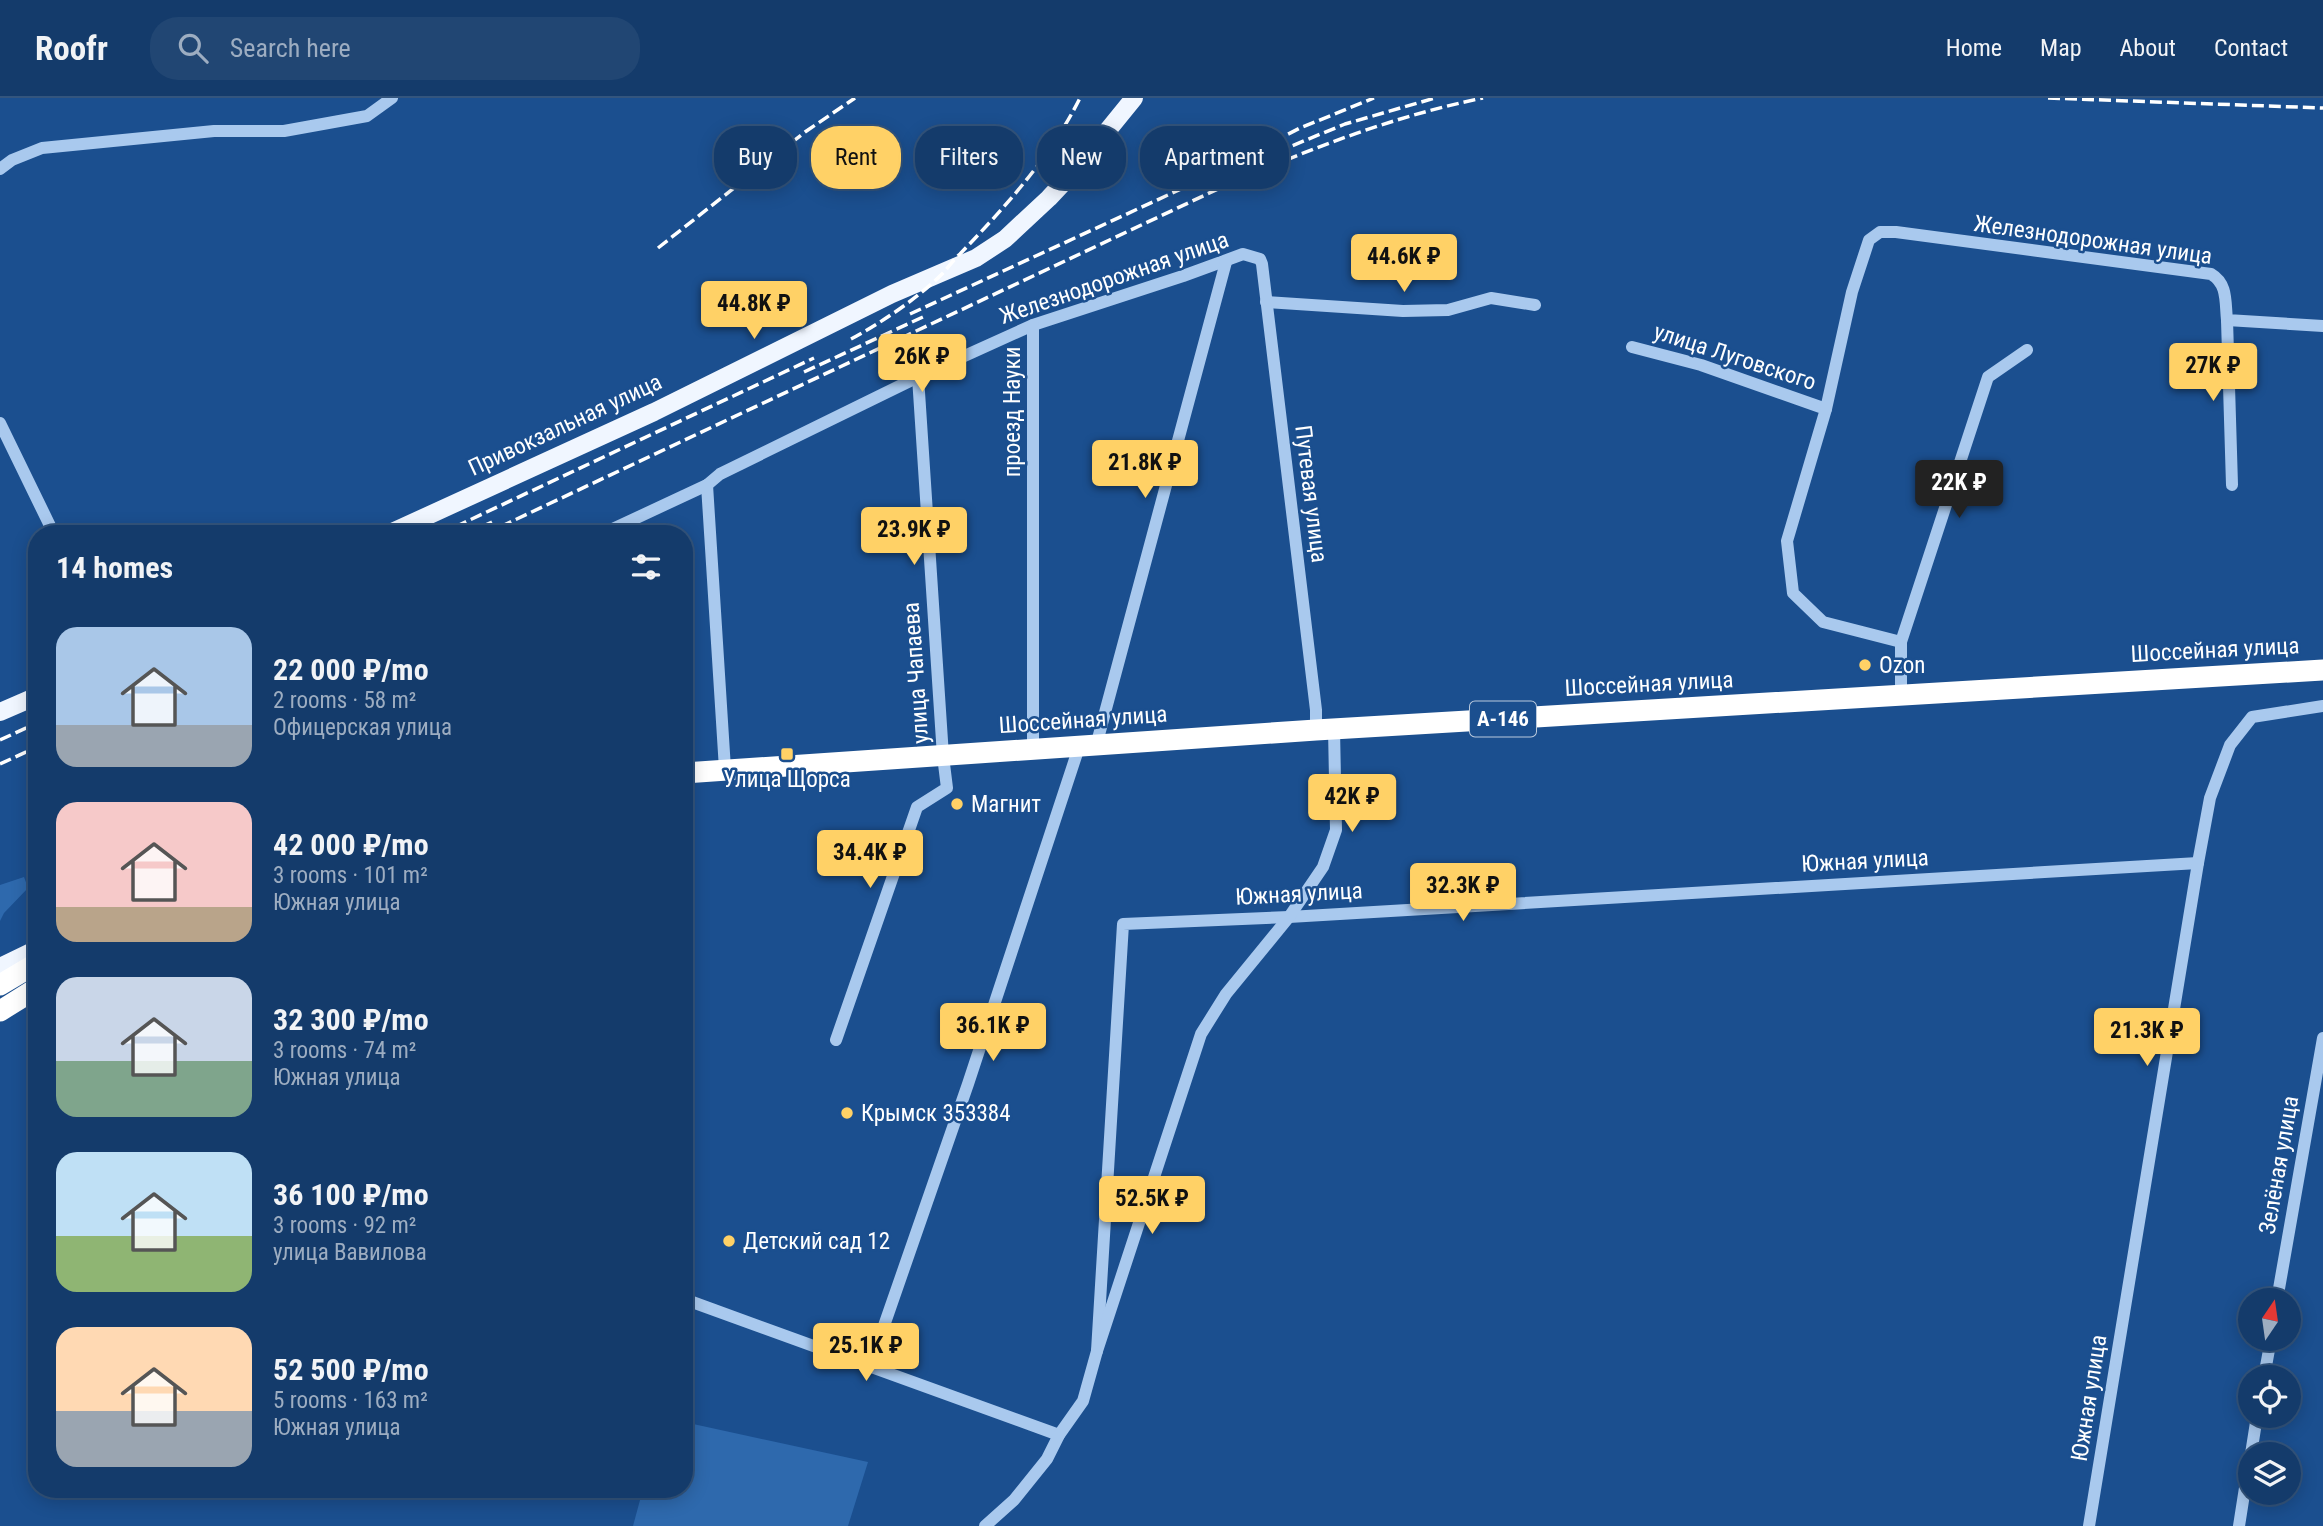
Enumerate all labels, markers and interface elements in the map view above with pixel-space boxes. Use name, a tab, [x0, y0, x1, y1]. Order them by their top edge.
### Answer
search box	[150, 17, 640, 80]
text: Roofr	[35, 29, 108, 68]
icon: search	[174, 29, 212, 67]
text: Search here	[230, 33, 351, 63]
text: Home	[1946, 34, 2002, 62]
text: Map	[2040, 34, 2082, 62]
text: About	[2120, 34, 2176, 62]
text: Contact	[2214, 34, 2288, 62]
chip: Buy	[714, 126, 797, 189]
chip: Rent	[811, 126, 901, 189]
chip: Filters	[915, 126, 1023, 189]
chip: New	[1037, 126, 1126, 189]
chip: Apartment	[1140, 126, 1289, 189]
street label: Железнодорожная улица	[1972, 210, 2214, 270]
street label: Железнодорожная улица	[996, 226, 1232, 330]
pin: 44.6K ₽	[1339, 234, 1469, 294]
text: 44.6K ₽	[1367, 243, 1441, 270]
pin: 44.8K ₽	[689, 282, 819, 341]
text: 44.8K ₽	[717, 290, 791, 317]
street label: улица Луговского	[1650, 318, 1820, 396]
pin: 26K ₽	[873, 334, 971, 394]
text: 26K ₽	[894, 343, 950, 370]
pin: 27K ₽	[2164, 344, 2262, 403]
street label: проезд Науки	[999, 347, 1026, 477]
text: 27K ₽	[2185, 352, 2241, 379]
street label: Привокзальная улица	[464, 368, 666, 482]
street label: Путевая улица	[1289, 424, 1333, 564]
pin: 21.8K ₽	[1080, 440, 1210, 500]
text: 21.8K ₽	[1108, 449, 1182, 476]
pin: 22K ₽	[1910, 460, 2008, 520]
text: 22K ₽	[1931, 469, 1987, 496]
pin: 23.9K ₽	[849, 508, 979, 567]
text: 23.9K ₽	[877, 516, 951, 543]
icon: filters	[627, 548, 665, 586]
text: 14 homes	[56, 550, 173, 585]
street label: улица Чапаева	[898, 601, 934, 745]
street label: Шоссейная улица	[2130, 632, 2300, 668]
text: 22 000 ₽/mo	[273, 652, 429, 687]
place label: Ozon	[1879, 652, 1925, 679]
icon: home	[112, 655, 196, 739]
marker: Ozon	[1857, 657, 1873, 673]
street label: Шоссейная улица	[1564, 666, 1734, 702]
text: 2 rooms · 58 m²	[273, 687, 416, 714]
street label: Шоссейная улица	[998, 701, 1168, 739]
road number: А-146	[1470, 702, 1536, 736]
text: Офицерская улица	[273, 714, 452, 741]
marker: Улица Щорса	[779, 746, 795, 762]
place label: Улица Щорса	[723, 766, 851, 793]
pin: 42K ₽	[1303, 774, 1401, 834]
text: 42K ₽	[1324, 783, 1380, 810]
place label: Магнит	[971, 791, 1041, 818]
marker: Магнит	[949, 796, 965, 812]
text: 42 000 ₽/mo	[273, 827, 429, 862]
icon: home	[112, 830, 196, 914]
pin: 34.4K ₽	[805, 830, 935, 890]
text: 34.4K ₽	[833, 839, 907, 866]
street label: Южная улица	[1801, 844, 1929, 878]
text: 3 rooms · 101 m²	[273, 862, 428, 889]
pin: 32.3K ₽	[1398, 864, 1528, 923]
text: 32.3K ₽	[1426, 872, 1500, 899]
street label: Южная улица	[1235, 877, 1363, 911]
text: Южная улица	[273, 889, 401, 916]
text: 32 300 ₽/mo	[273, 1002, 429, 1037]
pin: 36.1K ₽	[928, 1004, 1058, 1063]
icon: home	[112, 1005, 196, 1089]
pin: 21.3K ₽	[2082, 1009, 2212, 1068]
text: 36.1K ₽	[956, 1012, 1030, 1039]
text: 21.3K ₽	[2110, 1017, 2184, 1044]
text: 3 rooms · 74 m²	[273, 1037, 416, 1064]
text: Южная улица	[273, 1064, 401, 1091]
street label: Зелёная улица	[2254, 1094, 2304, 1236]
place label: Крымск 353384	[861, 1100, 1011, 1127]
marker: Крымск 353384	[839, 1105, 855, 1121]
pin: 52.5K ₽	[1087, 1176, 1217, 1236]
text: 36 100 ₽/mo	[273, 1177, 429, 1212]
icon: home	[112, 1180, 196, 1264]
text: 52.5K ₽	[1115, 1185, 1189, 1212]
text: 3 rooms · 92 m²	[273, 1212, 416, 1239]
place label: Детский сад 12	[743, 1228, 890, 1255]
marker: Детский сад 12	[721, 1233, 737, 1249]
text: улица Вавилова	[273, 1239, 427, 1266]
north arrow	[2238, 1288, 2301, 1351]
map controls	[2238, 1288, 2301, 1505]
pin: 25.1K ₽	[801, 1324, 931, 1383]
text: 25.1K ₽	[829, 1332, 903, 1359]
street label: Южная улица	[2066, 1333, 2112, 1463]
text: 52 500 ₽/mo	[273, 1352, 429, 1387]
icon: home	[112, 1355, 196, 1439]
button: locate	[2238, 1365, 2301, 1428]
text: 5 rooms · 163 m²	[273, 1387, 428, 1414]
text: Южная улица	[273, 1414, 401, 1441]
button: layers	[2238, 1442, 2301, 1505]

